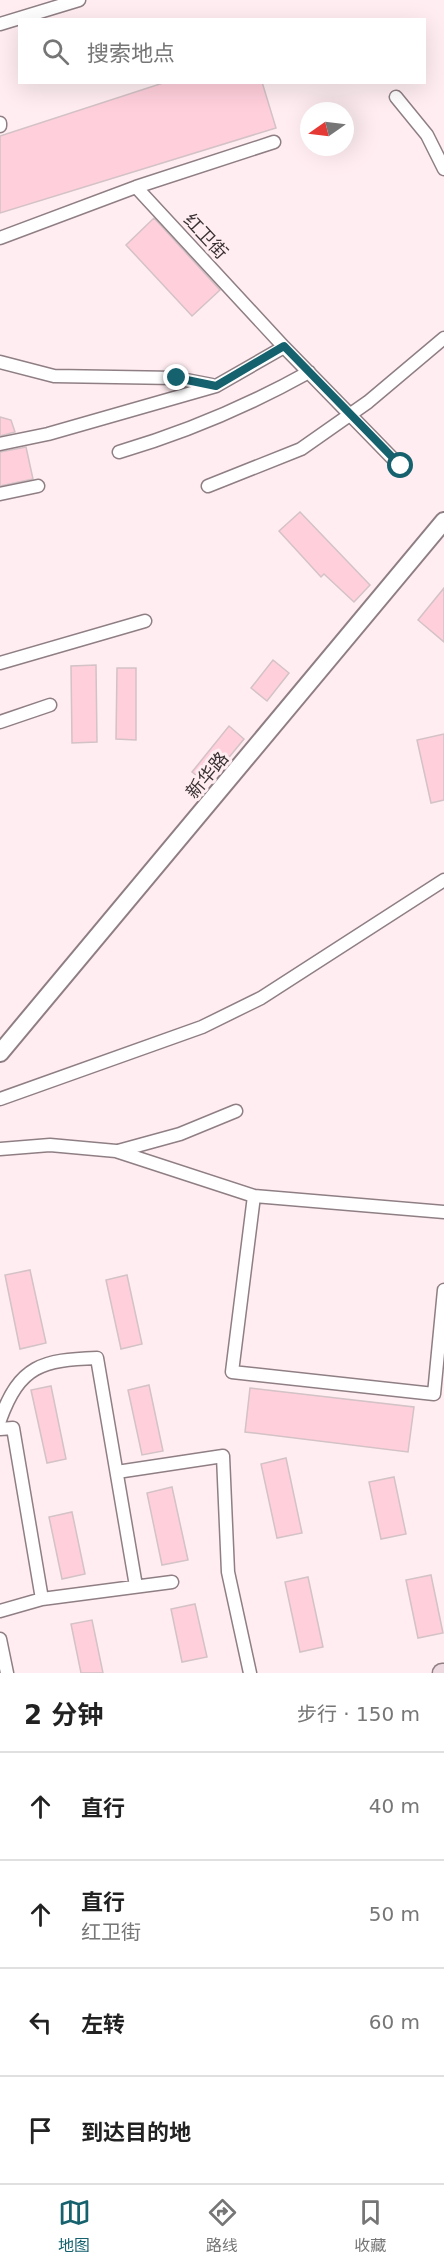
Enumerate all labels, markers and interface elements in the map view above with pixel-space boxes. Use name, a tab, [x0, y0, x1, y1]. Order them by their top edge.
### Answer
search box	[18, 18, 426, 84]
icon: search	[39, 35, 72, 68]
text: 搜索地点	[87, 41, 175, 66]
north arrow	[300, 102, 354, 156]
street label: 红卫街	[180, 209, 232, 263]
route end	[163, 364, 189, 390]
route start	[387, 452, 413, 478]
street label: 新华路	[182, 748, 232, 802]
text: 2 分钟	[24, 1700, 103, 1730]
text: 步行 · 150 m	[297, 1702, 420, 1726]
icon: ahead	[24, 1790, 57, 1823]
text: 40 m	[369, 1794, 420, 1818]
text: 直行	[81, 1796, 125, 1821]
text: 直行	[81, 1890, 125, 1915]
icon: ahead	[24, 1898, 57, 1931]
text: 50 m	[369, 1902, 420, 1926]
text: 红卫街	[81, 1920, 141, 1944]
icon: left	[24, 2006, 57, 2039]
text: 60 m	[369, 2010, 420, 2034]
text: 左转	[81, 2012, 125, 2037]
icon: arrive	[24, 2114, 57, 2147]
text: 到达目的地	[81, 2120, 191, 2145]
tab: 地图	[58, 2196, 91, 2256]
tab: 路线	[206, 2196, 239, 2256]
tab: 收藏	[354, 2196, 387, 2256]

